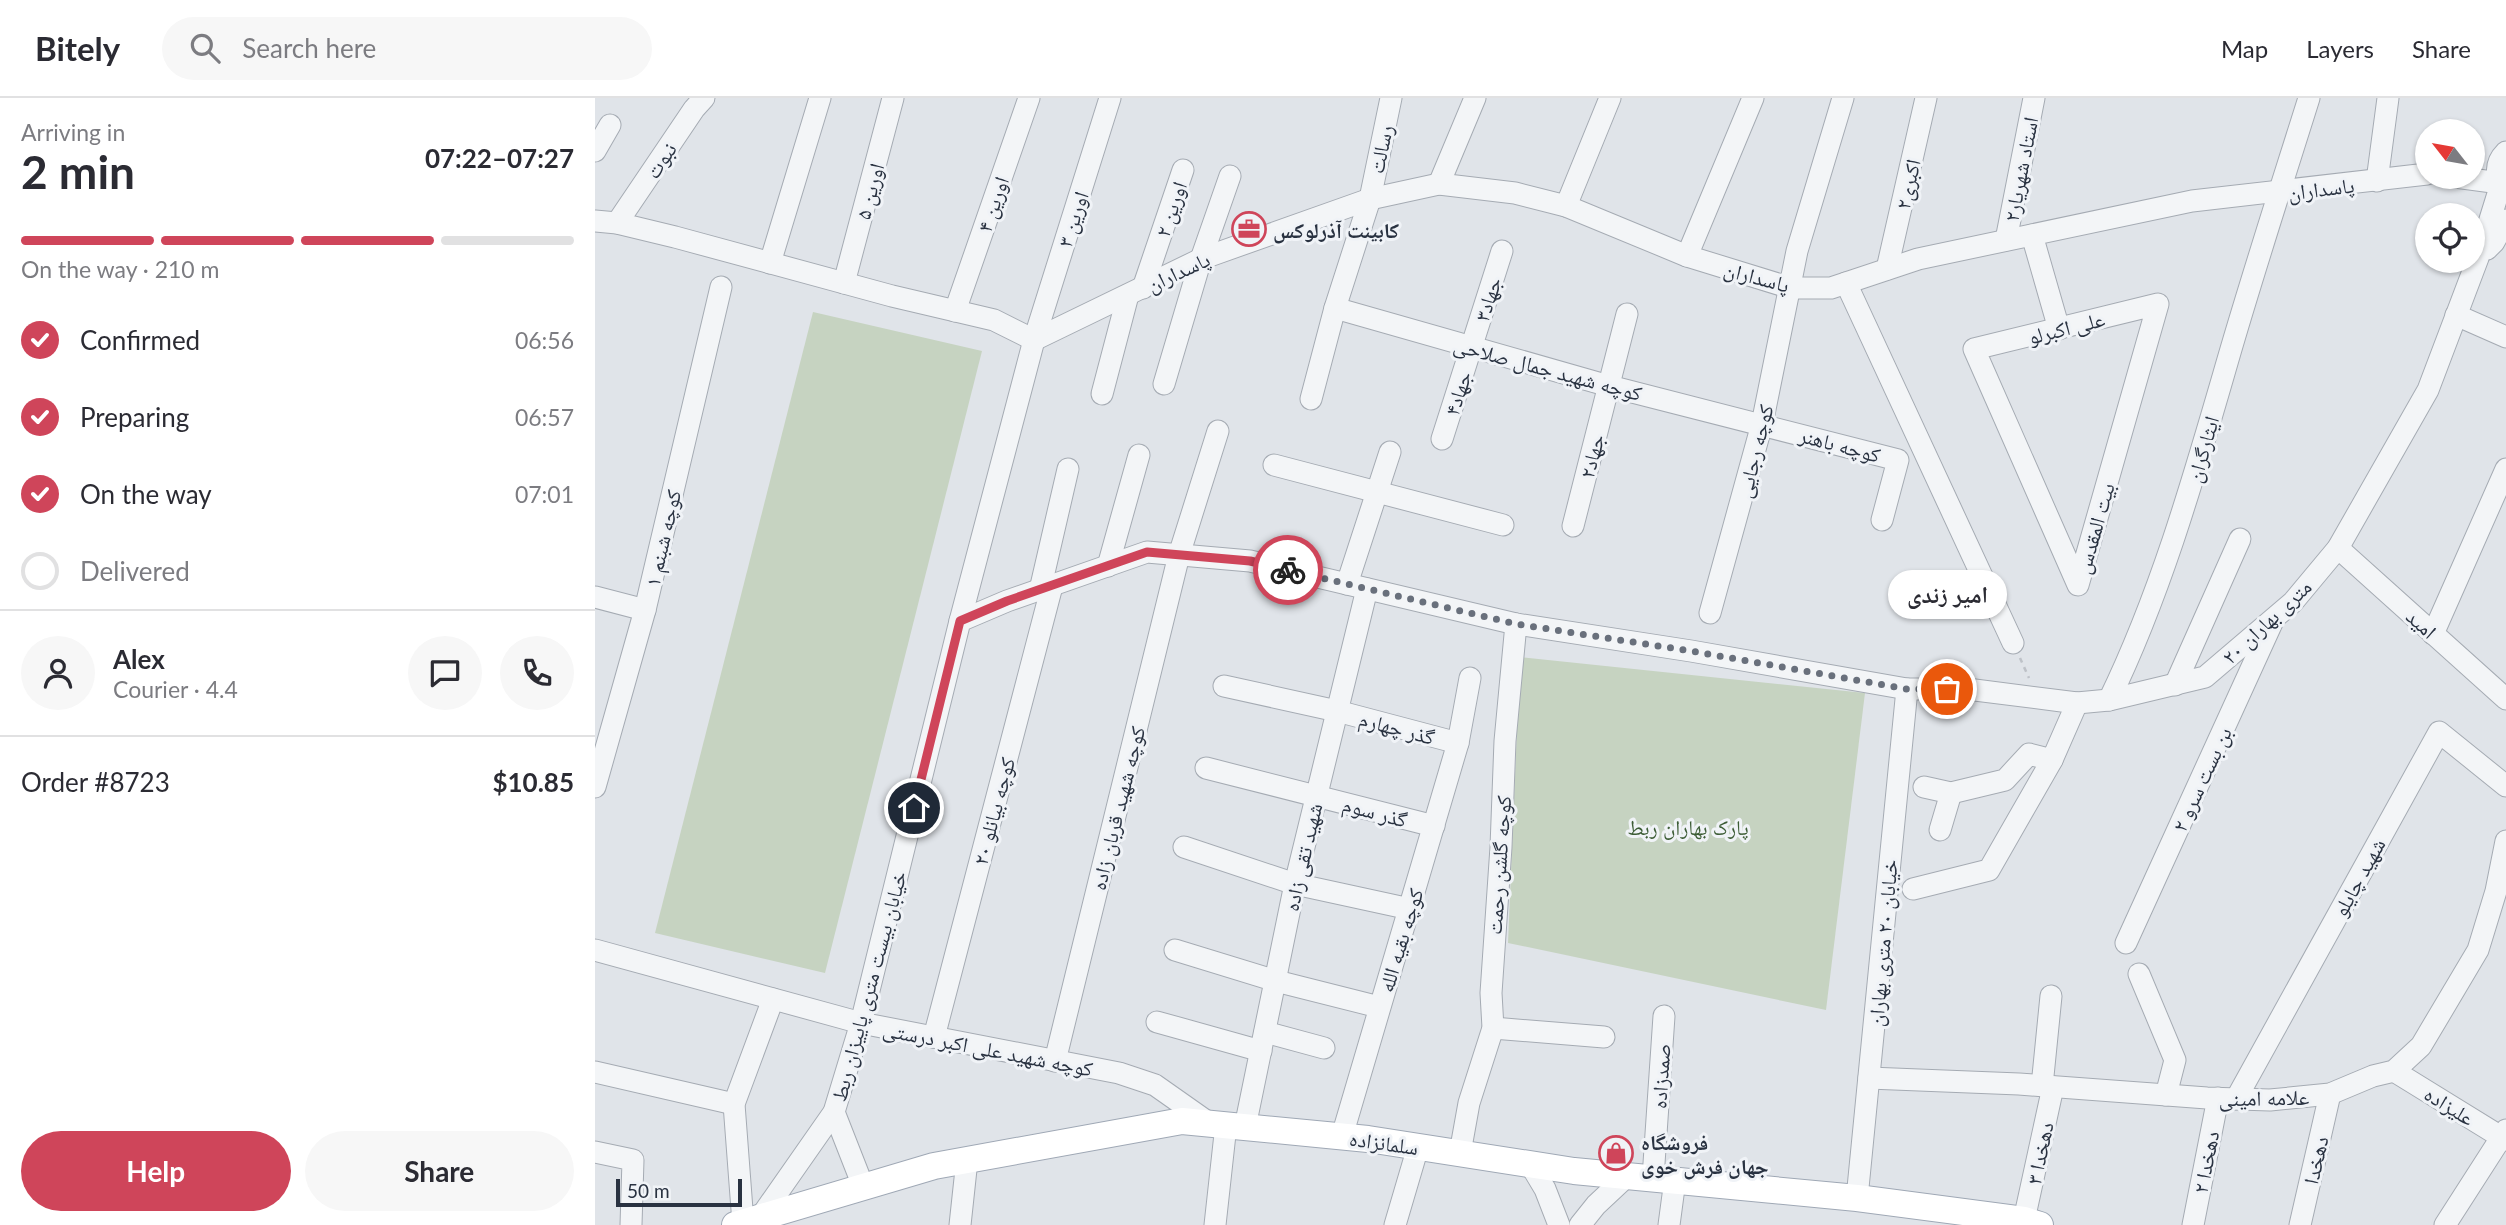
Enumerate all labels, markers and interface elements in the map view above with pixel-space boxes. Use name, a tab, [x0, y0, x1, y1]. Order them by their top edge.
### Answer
search box	[162, 17, 652, 80]
text: Bitely	[35, 28, 120, 68]
icon: search	[186, 29, 224, 67]
text: Search here	[242, 32, 376, 64]
text: Map	[2221, 34, 2268, 63]
text: Layers	[2306, 34, 2374, 63]
text: Share	[2412, 34, 2471, 63]
street label: استاد شهریار۲	[1998, 115, 2043, 224]
text: Arriving in	[21, 118, 125, 146]
north arrow	[2415, 119, 2485, 189]
map controls	[2415, 119, 2485, 273]
street label: رسالت	[1363, 123, 1397, 175]
street label: نبوت	[639, 137, 682, 183]
text: 07:22–07:27	[425, 142, 574, 174]
text: 2 min	[21, 144, 135, 199]
street label: اکبری۲	[1889, 156, 1926, 212]
street label: اورین ۵	[850, 160, 890, 222]
street label: پاسداران	[2286, 172, 2356, 206]
street label: اورین ۴	[971, 173, 1015, 236]
street label: اورین ۲	[1149, 178, 1193, 241]
street label: اورین ۳	[1051, 188, 1095, 251]
button: locate	[2415, 203, 2485, 273]
office icon: کابینت آذرلوکس	[1230, 210, 1268, 248]
place label: کابینت آذرلوکس	[1273, 217, 1399, 244]
street label: پاسداران	[1142, 246, 1214, 297]
text: On the way · 210 m	[21, 255, 220, 283]
street label: پاسداران	[1721, 255, 1792, 298]
street label: جهاد۳	[1468, 274, 1507, 324]
street label: علی اکبرلو	[2025, 305, 2108, 351]
icon: check	[21, 321, 59, 359]
text: Confirmed	[80, 324, 200, 356]
text: 06:56	[515, 326, 574, 354]
street label: کوچه شهید جمال صلاحی	[1451, 331, 1645, 407]
street label: جهاد۴	[1438, 368, 1477, 418]
icon: check	[21, 398, 59, 436]
text: Preparing	[80, 401, 189, 433]
street label: کوچه رجایی	[1730, 402, 1780, 501]
text: 06:57	[515, 403, 574, 431]
street label: ایثارگران	[2181, 413, 2224, 485]
street label: کوچه باهنر	[1795, 421, 1884, 468]
street label: جهاد۲	[1573, 431, 1610, 481]
icon: check	[21, 475, 59, 513]
text: On the way	[80, 478, 212, 510]
text: 07:01	[515, 480, 574, 508]
street label: بیت المقدس	[2069, 480, 2121, 577]
street label: کوچه شبنم ۱	[639, 487, 688, 590]
courier	[1253, 535, 1323, 605]
icon: bike	[1269, 551, 1307, 589]
text: Delivered	[80, 555, 190, 587]
callout: امیر زندی	[1887, 570, 2007, 619]
street label: ۲۰ متری بهاران	[2216, 573, 2316, 669]
text: امیر زندی	[1907, 580, 1988, 608]
street label: امید	[2401, 603, 2442, 643]
button: person	[21, 636, 95, 710]
button: chat	[408, 636, 482, 710]
button: phone	[500, 636, 574, 710]
text: Alex	[113, 643, 165, 675]
pin	[1917, 659, 1977, 719]
icon: bag	[1928, 670, 1966, 708]
text: Courier · 4.4	[113, 675, 238, 703]
street label: گذر چهارم	[1356, 705, 1438, 752]
street label: کوچه شهید قربان زاده	[1085, 723, 1150, 893]
street label: بن بست سرو ۲	[2166, 723, 2238, 836]
street label: کوچه بیانلو ۲۰	[967, 754, 1020, 868]
text: Order #8723	[21, 766, 170, 798]
text: $10.85	[492, 766, 574, 798]
pin	[884, 778, 944, 838]
icon: home	[895, 789, 933, 827]
street label: گذر سوم	[1339, 790, 1410, 835]
street label: کوچه گلشن رحمت	[1481, 794, 1517, 936]
street label: شهید تقی زاده	[1277, 800, 1329, 914]
park label: پارک بهاران ربط	[1627, 814, 1749, 840]
street label: شهید چایلو	[2326, 834, 2391, 921]
street label: خیابان ۲۰ متری بهاران	[1862, 858, 1903, 1028]
street label: خیابان بیست متری پاییزان ربط	[825, 868, 912, 1104]
street label: کوچه بقیه الله	[1372, 885, 1428, 995]
street label: کوچه شهید علی اکبر درستی	[881, 1015, 1095, 1083]
street label: صمدزاده	[1645, 1042, 1675, 1110]
street label: علیزاده	[2420, 1080, 2480, 1130]
street label: علامه امینی	[2219, 1084, 2310, 1112]
street label: دهخدا ۳	[2020, 1120, 2058, 1186]
street label: سلمانزاده	[1348, 1125, 1420, 1159]
place label: فروشگاه جهان فرش خوی	[1641, 1129, 1769, 1180]
street label: دهخدا ۲	[2187, 1129, 2223, 1195]
button: Help	[21, 1131, 291, 1211]
button: Share	[305, 1131, 574, 1211]
shop icon: فروشگاه جهان فرش خوی	[1597, 1134, 1635, 1172]
street label: دهخدا	[2297, 1134, 2333, 1186]
scale bar	[616, 1176, 742, 1208]
text: 50 m	[627, 1179, 670, 1202]

